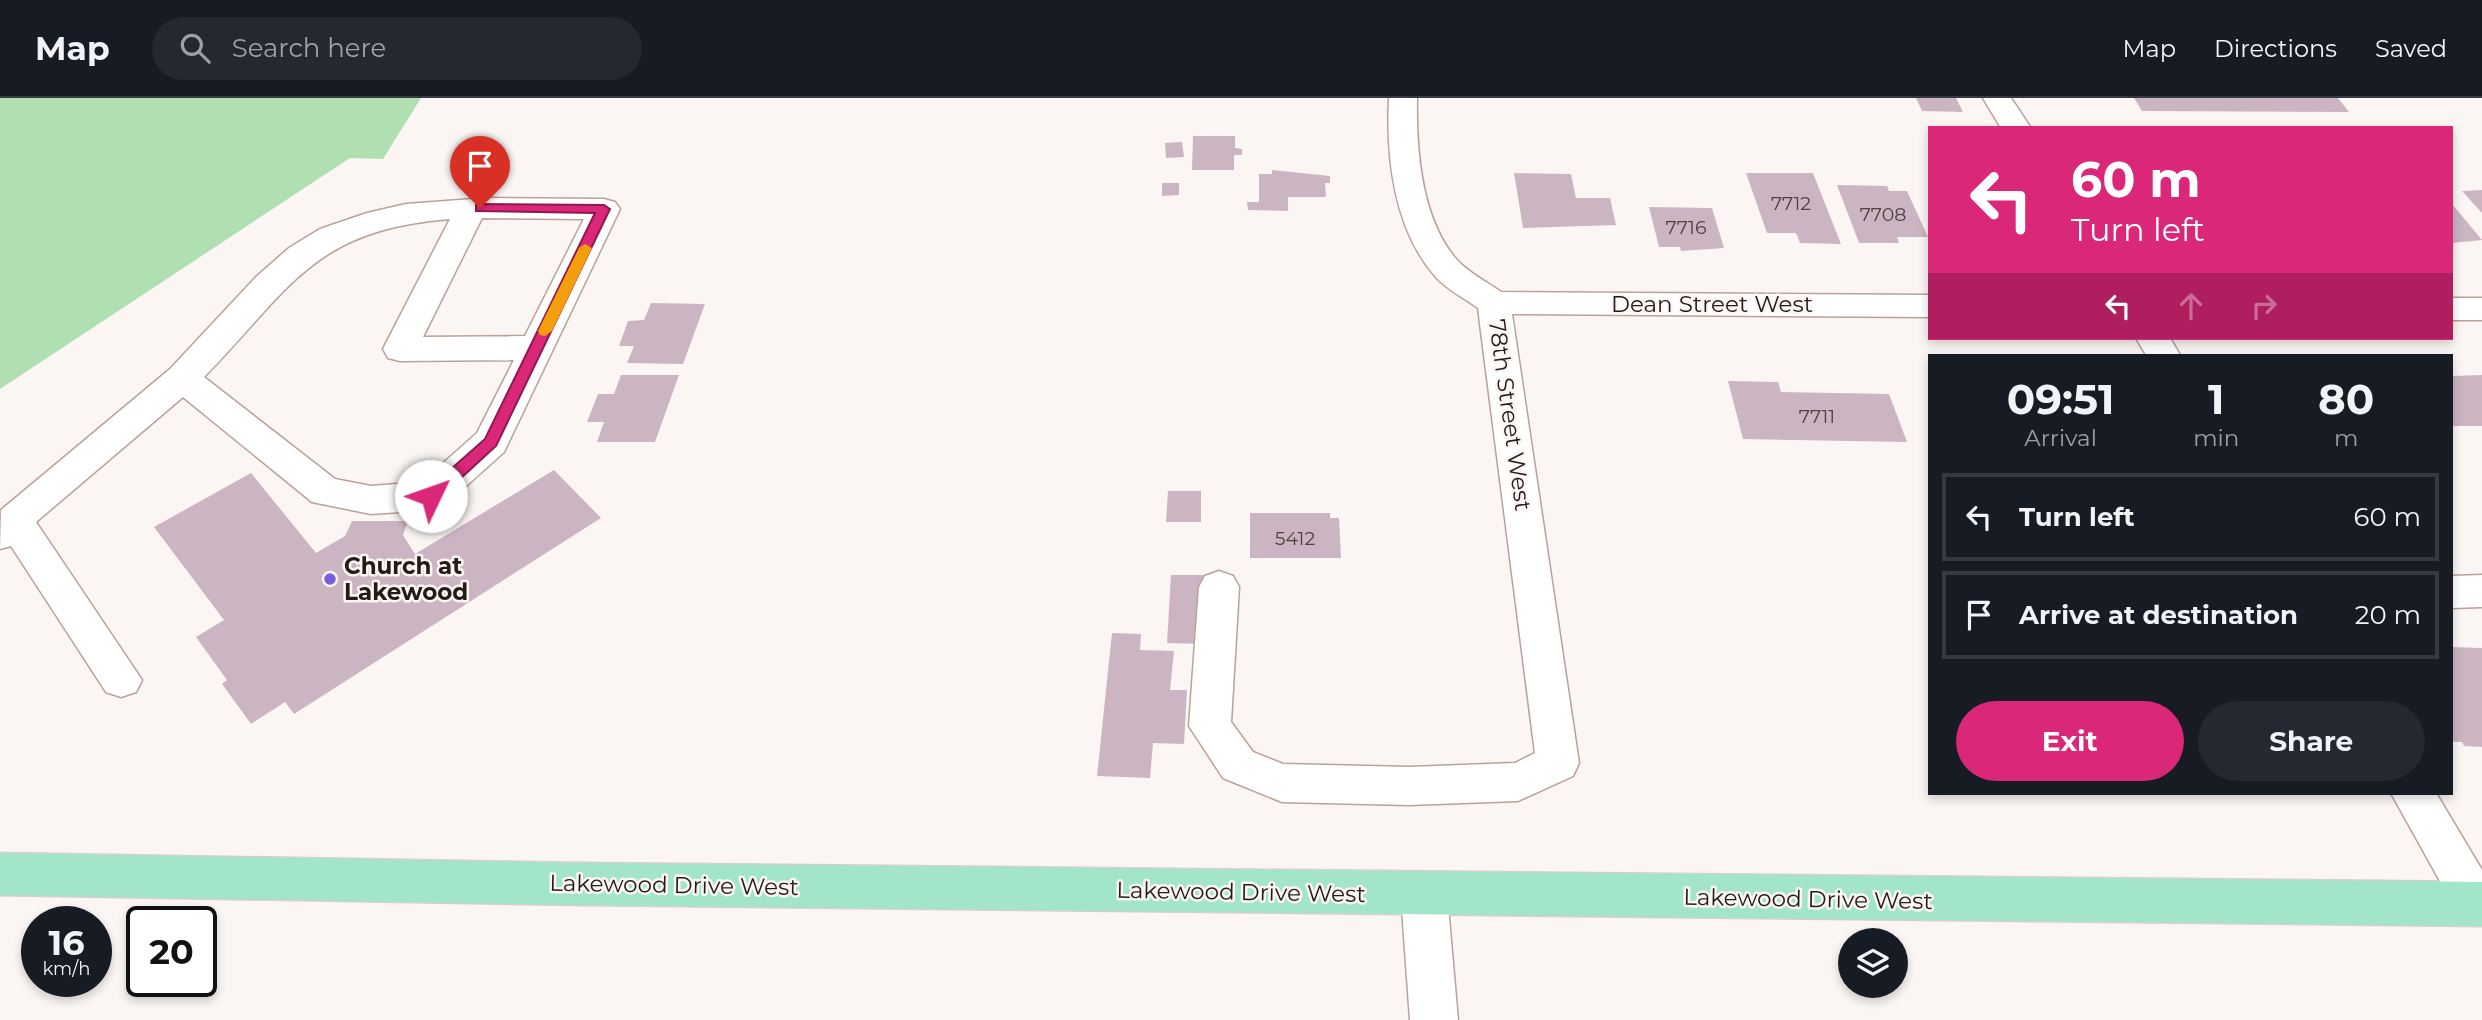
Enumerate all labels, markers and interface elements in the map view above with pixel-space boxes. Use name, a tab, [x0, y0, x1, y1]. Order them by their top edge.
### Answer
search box	[152, 17, 642, 80]
text: Map	[35, 28, 110, 68]
icon: search	[176, 29, 214, 67]
text: Search here	[232, 32, 386, 64]
text: Map	[2123, 34, 2176, 63]
text: Directions	[2214, 34, 2337, 63]
text: Saved	[2375, 34, 2447, 63]
pin	[450, 136, 510, 208]
icon: arrive	[461, 147, 499, 185]
text: 60 m	[2071, 150, 2201, 209]
icon: left	[1956, 154, 2047, 245]
house number: 7712	[1771, 192, 1811, 215]
house number: 7708	[1860, 203, 1906, 226]
text: Turn left	[2071, 210, 2205, 249]
house number: 7716	[1665, 216, 1707, 239]
icon: left	[2099, 287, 2137, 325]
icon: ahead	[2172, 287, 2210, 325]
icon: right	[2245, 287, 2283, 325]
street label: Dean Street West	[1611, 290, 1813, 318]
street label: 78th Street West	[1483, 317, 1537, 513]
text: 09:51	[2007, 373, 2114, 425]
text: 1	[2208, 373, 2224, 425]
text: 80	[2318, 373, 2374, 425]
house number: 7711	[1799, 405, 1835, 428]
text: Arrival	[2024, 424, 2097, 452]
text: min	[2193, 424, 2239, 452]
text: m	[2334, 424, 2358, 452]
position arrow	[394, 459, 468, 533]
icon: left	[1960, 498, 1998, 536]
text: Turn left	[2019, 501, 2135, 533]
text: 60 m	[2354, 501, 2421, 533]
house number: 5412	[1275, 527, 1315, 550]
place label: Church at Lakewood	[344, 552, 468, 606]
marker: Church at Lakewood	[322, 571, 338, 587]
icon: arrive	[1960, 596, 1998, 634]
text: Arrive at destination	[2019, 599, 2298, 631]
text: 20 m	[2355, 599, 2421, 631]
button: Exit	[1956, 701, 2184, 781]
button: Share	[2198, 701, 2425, 781]
street label: Lakewood Drive West	[549, 869, 799, 901]
street label: Lakewood Drive West	[1116, 876, 1366, 908]
street label: Lakewood Drive West	[1683, 883, 1933, 915]
speed limit sign: 20	[126, 906, 217, 997]
text: 16	[48, 921, 85, 964]
map controls	[1838, 928, 1908, 998]
button: layers	[1838, 928, 1908, 998]
text: km/h	[42, 958, 91, 980]

